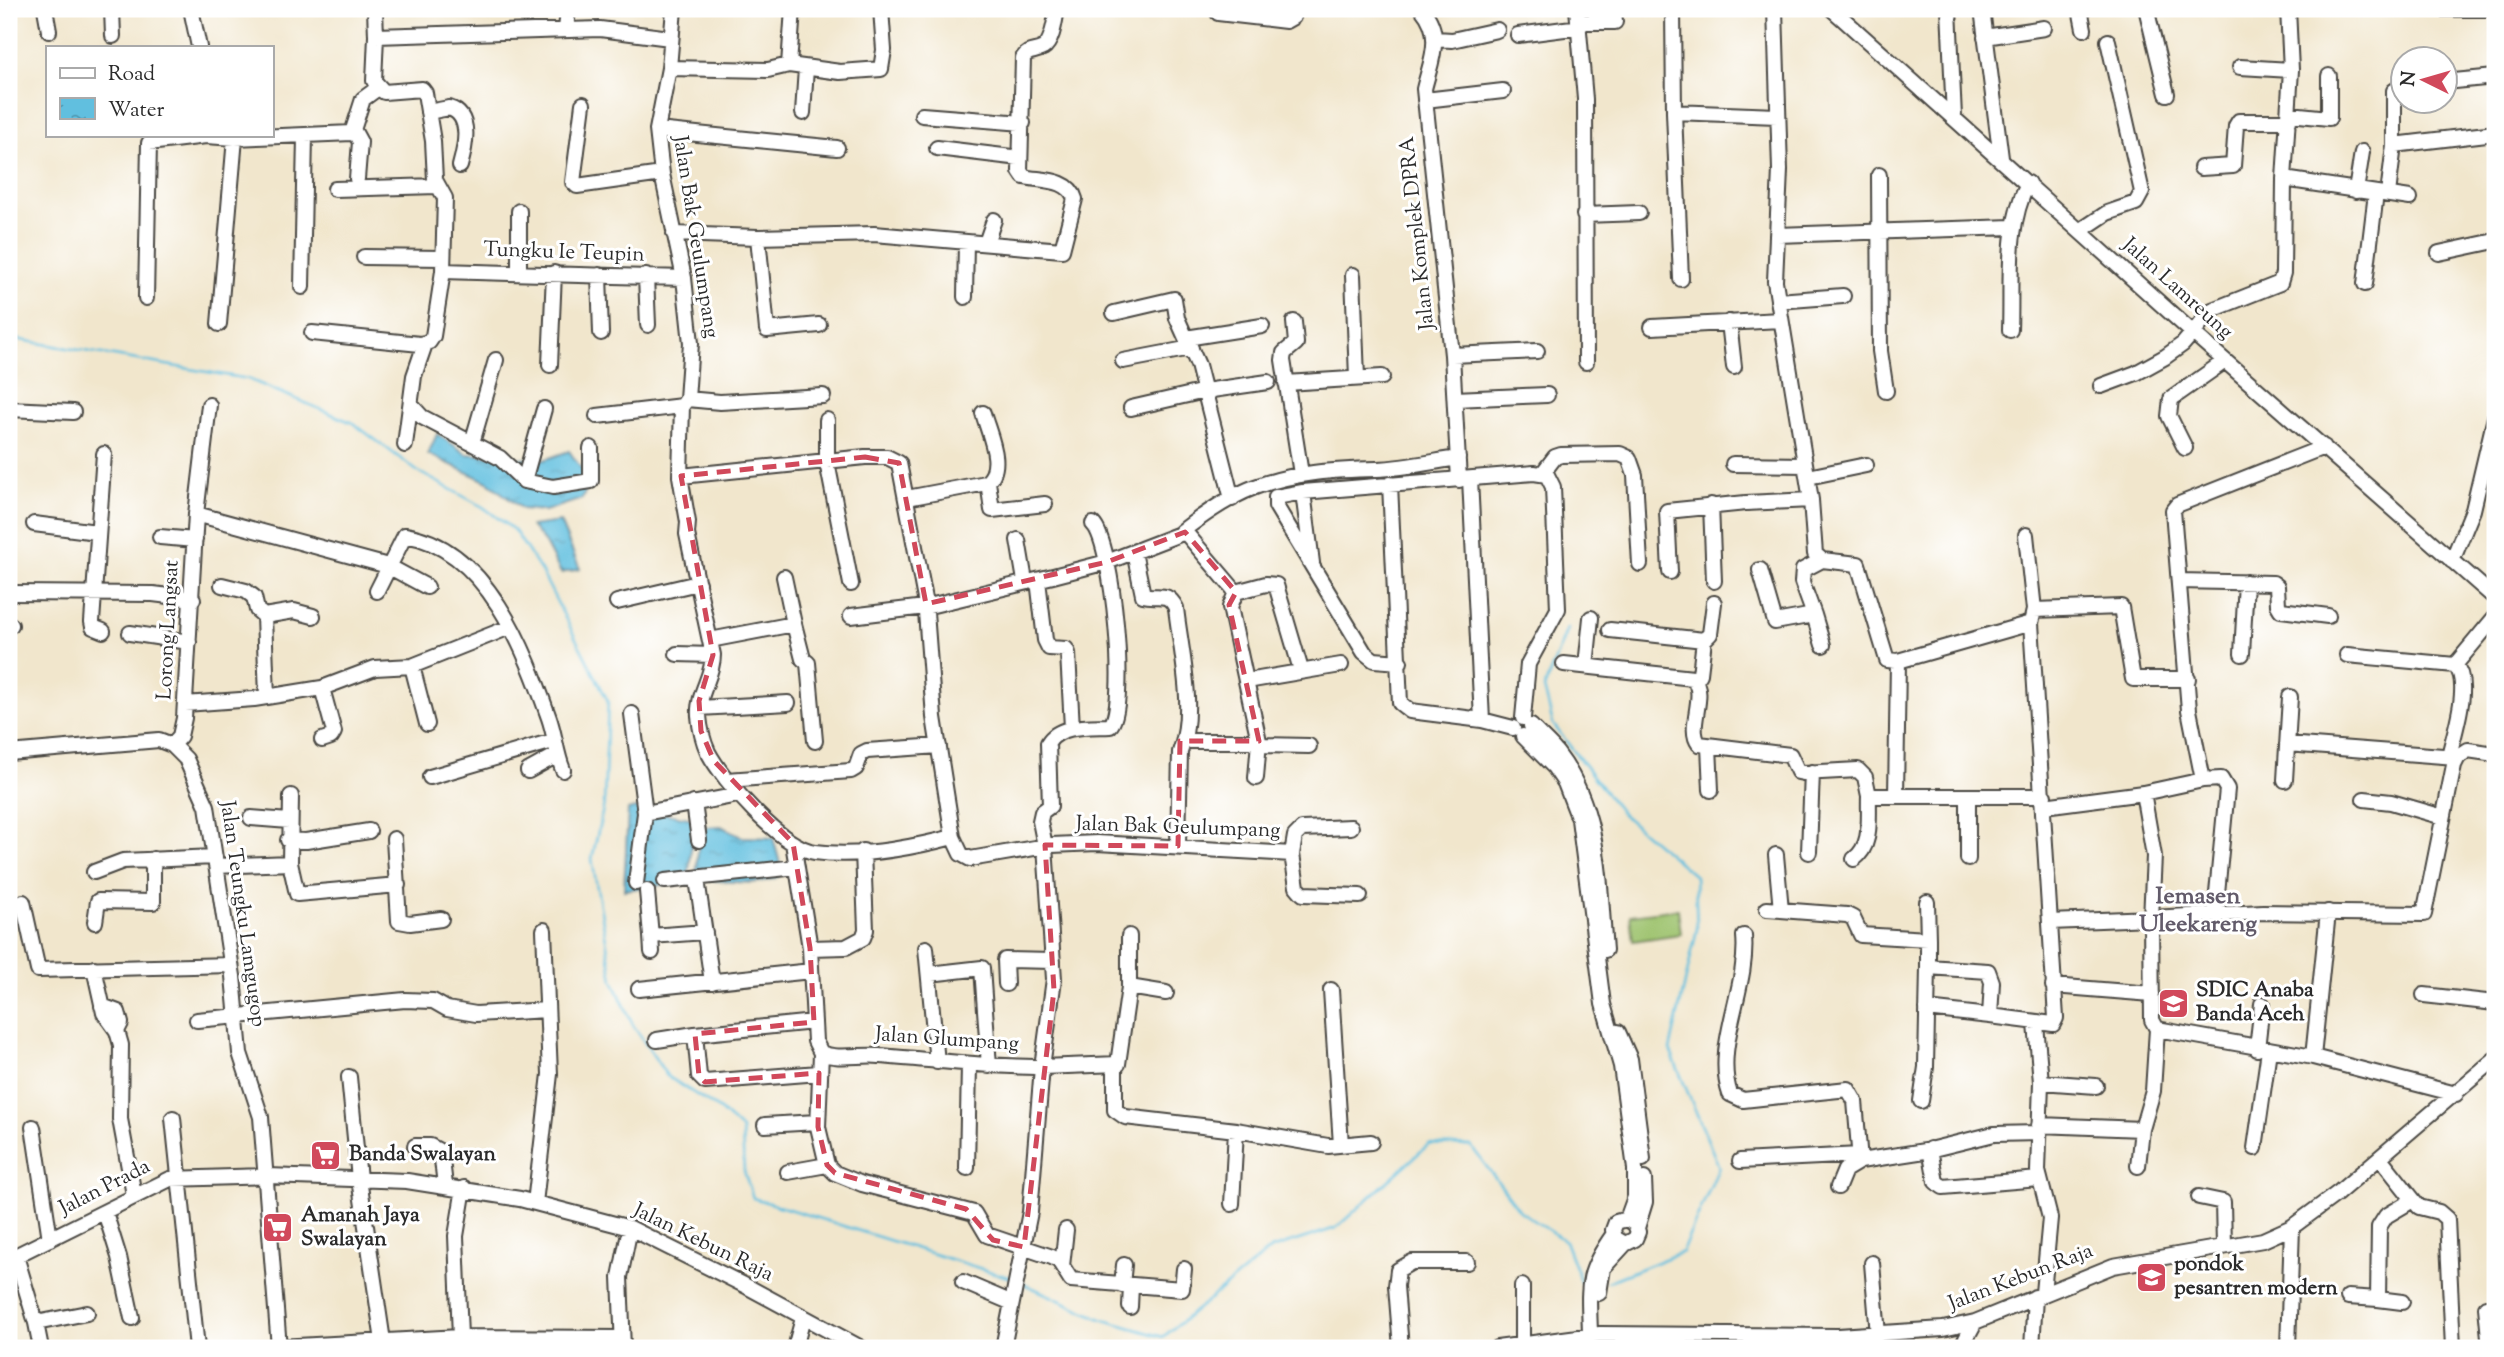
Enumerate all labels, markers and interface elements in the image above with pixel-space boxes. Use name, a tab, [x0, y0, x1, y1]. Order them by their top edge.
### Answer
legend	[46, 46, 273, 136]
north arrow	[2388, 46, 2458, 116]
text: Road	[108, 60, 155, 90]
text: N	[2395, 70, 2424, 87]
text: Water	[108, 96, 165, 126]
street label: Jalan Bak Geulumpang	[664, 133, 726, 340]
street label: Jalan Komplek DPRA	[1393, 135, 1443, 332]
street label: Jalan Lamreung	[2114, 230, 2239, 347]
street label: Tungku Ie Teupin	[483, 235, 645, 271]
street label: Lorong Langsat	[150, 559, 188, 701]
street label: Jalan Teungku Lamgugop	[211, 798, 273, 1029]
street label: Jalan Bak Geulumpang	[1074, 809, 1281, 847]
district label: Iemasen Uleekareng	[2139, 880, 2257, 942]
place label: SDIC Anaba Banda Aceh	[2196, 976, 2314, 1030]
school or university icon: SDIC Anaba Banda Aceh	[2156, 986, 2190, 1020]
street label: Jalan Glumpang	[873, 1020, 1020, 1060]
supermarket icon: Banda Swalayan	[309, 1138, 343, 1172]
place label: Banda Swalayan	[349, 1140, 496, 1170]
street label: Jalan Prada	[53, 1152, 156, 1224]
street label: Jalan Kebun Raja	[627, 1196, 778, 1290]
place label: Amanah Jaya Swalayan	[301, 1201, 420, 1255]
supermarket icon: Amanah Jaya Swalayan	[261, 1211, 295, 1245]
street label: Jalan Kebun Raja	[1943, 1237, 2098, 1320]
place label: pondok pesantren modern	[2174, 1250, 2338, 1304]
school or university icon: pondok pesantren modern	[2134, 1260, 2168, 1294]

